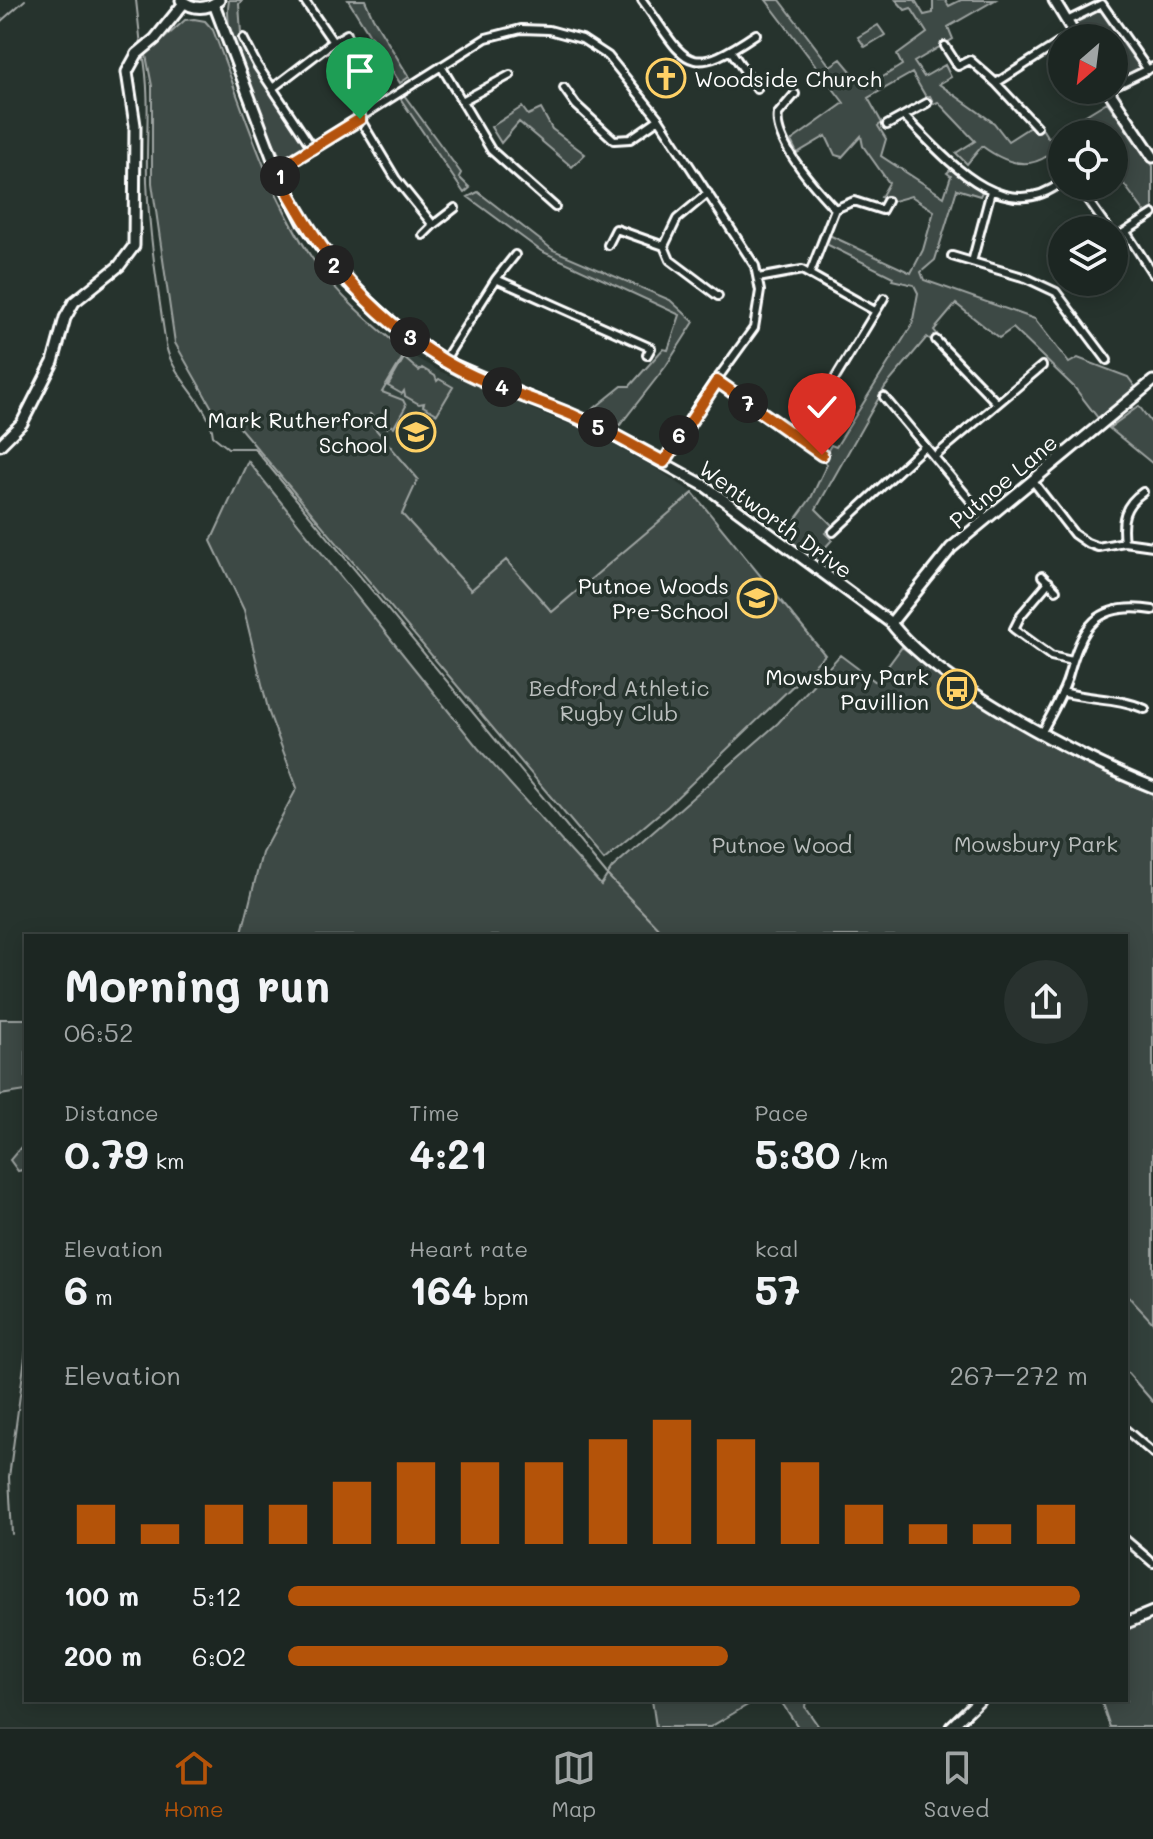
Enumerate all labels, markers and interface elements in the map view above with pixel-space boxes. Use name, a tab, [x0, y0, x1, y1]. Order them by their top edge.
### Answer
north arrow	[1048, 24, 1128, 104]
map controls	[1048, 24, 1128, 296]
pin	[326, 37, 394, 119]
icon: arrive	[338, 49, 382, 93]
church icon: Woodside Church	[645, 57, 687, 99]
place label: Woodside Church	[694, 64, 882, 93]
button: locate	[1048, 120, 1128, 200]
pin: 1	[260, 156, 300, 196]
text: 1	[275, 161, 285, 190]
button: layers	[1048, 216, 1128, 296]
pin: 2	[314, 245, 354, 285]
text: 2	[328, 250, 340, 279]
pin: 3	[390, 317, 430, 357]
text: 3	[403, 322, 417, 351]
pin: 4	[482, 367, 522, 407]
text: 4	[495, 372, 509, 401]
pin	[788, 373, 856, 455]
pin: 7	[728, 383, 768, 423]
icon: check	[800, 385, 844, 429]
text: 7	[742, 388, 754, 417]
place label: Mark Rutherford School	[208, 405, 388, 459]
pin: 5	[578, 407, 618, 447]
school or university icon: Mark Rutherford School	[395, 411, 437, 453]
text: 5	[592, 412, 604, 441]
pin: 6	[659, 415, 699, 455]
text: 6	[672, 420, 686, 449]
street label: Putnoe Lane	[943, 427, 1063, 535]
street label: Wentworth Drive	[693, 453, 859, 585]
place label: Putnoe Woods Pre-School	[578, 571, 729, 625]
school or university icon: Putnoe Woods Pre-School	[736, 577, 778, 619]
place label: Mowsbury Park Pavillion	[765, 662, 929, 716]
bus stop icon: Mowsbury Park Pavillion	[936, 668, 978, 710]
park label: Bedford Athletic Rugby Club	[529, 673, 709, 727]
park label: Mowsbury Park	[954, 829, 1118, 858]
park label: Putnoe Wood	[712, 830, 852, 859]
text: Morning run	[64, 956, 330, 1013]
button: share	[1004, 960, 1088, 1044]
text: 06:52	[64, 1015, 133, 1049]
text: Distance	[64, 1098, 159, 1127]
text: Time	[409, 1098, 459, 1127]
text: Pace	[755, 1098, 808, 1127]
text: 0.79	[64, 1127, 148, 1179]
text: 4:21	[409, 1127, 487, 1179]
text: 5:30	[755, 1127, 840, 1179]
text: km	[148, 1146, 185, 1175]
text: /km	[840, 1146, 888, 1175]
text: Elevation	[64, 1234, 163, 1263]
text: Heart rate	[409, 1234, 528, 1263]
text: kcal	[755, 1234, 799, 1263]
text: 6	[64, 1263, 88, 1315]
text: 164	[409, 1263, 477, 1315]
text: 57	[755, 1263, 800, 1315]
text: m	[88, 1282, 113, 1311]
text: bpm	[477, 1282, 529, 1311]
text: Elevation	[64, 1358, 181, 1392]
text: 267–272 m	[950, 1358, 1088, 1392]
text: 100 m	[64, 1579, 139, 1613]
text: 5:12	[192, 1579, 241, 1613]
text: 200 m	[64, 1639, 142, 1673]
text: 6:02	[192, 1639, 246, 1673]
tab: Home	[164, 1746, 224, 1823]
tab: Map	[551, 1746, 596, 1823]
tab: Saved	[924, 1746, 989, 1823]

